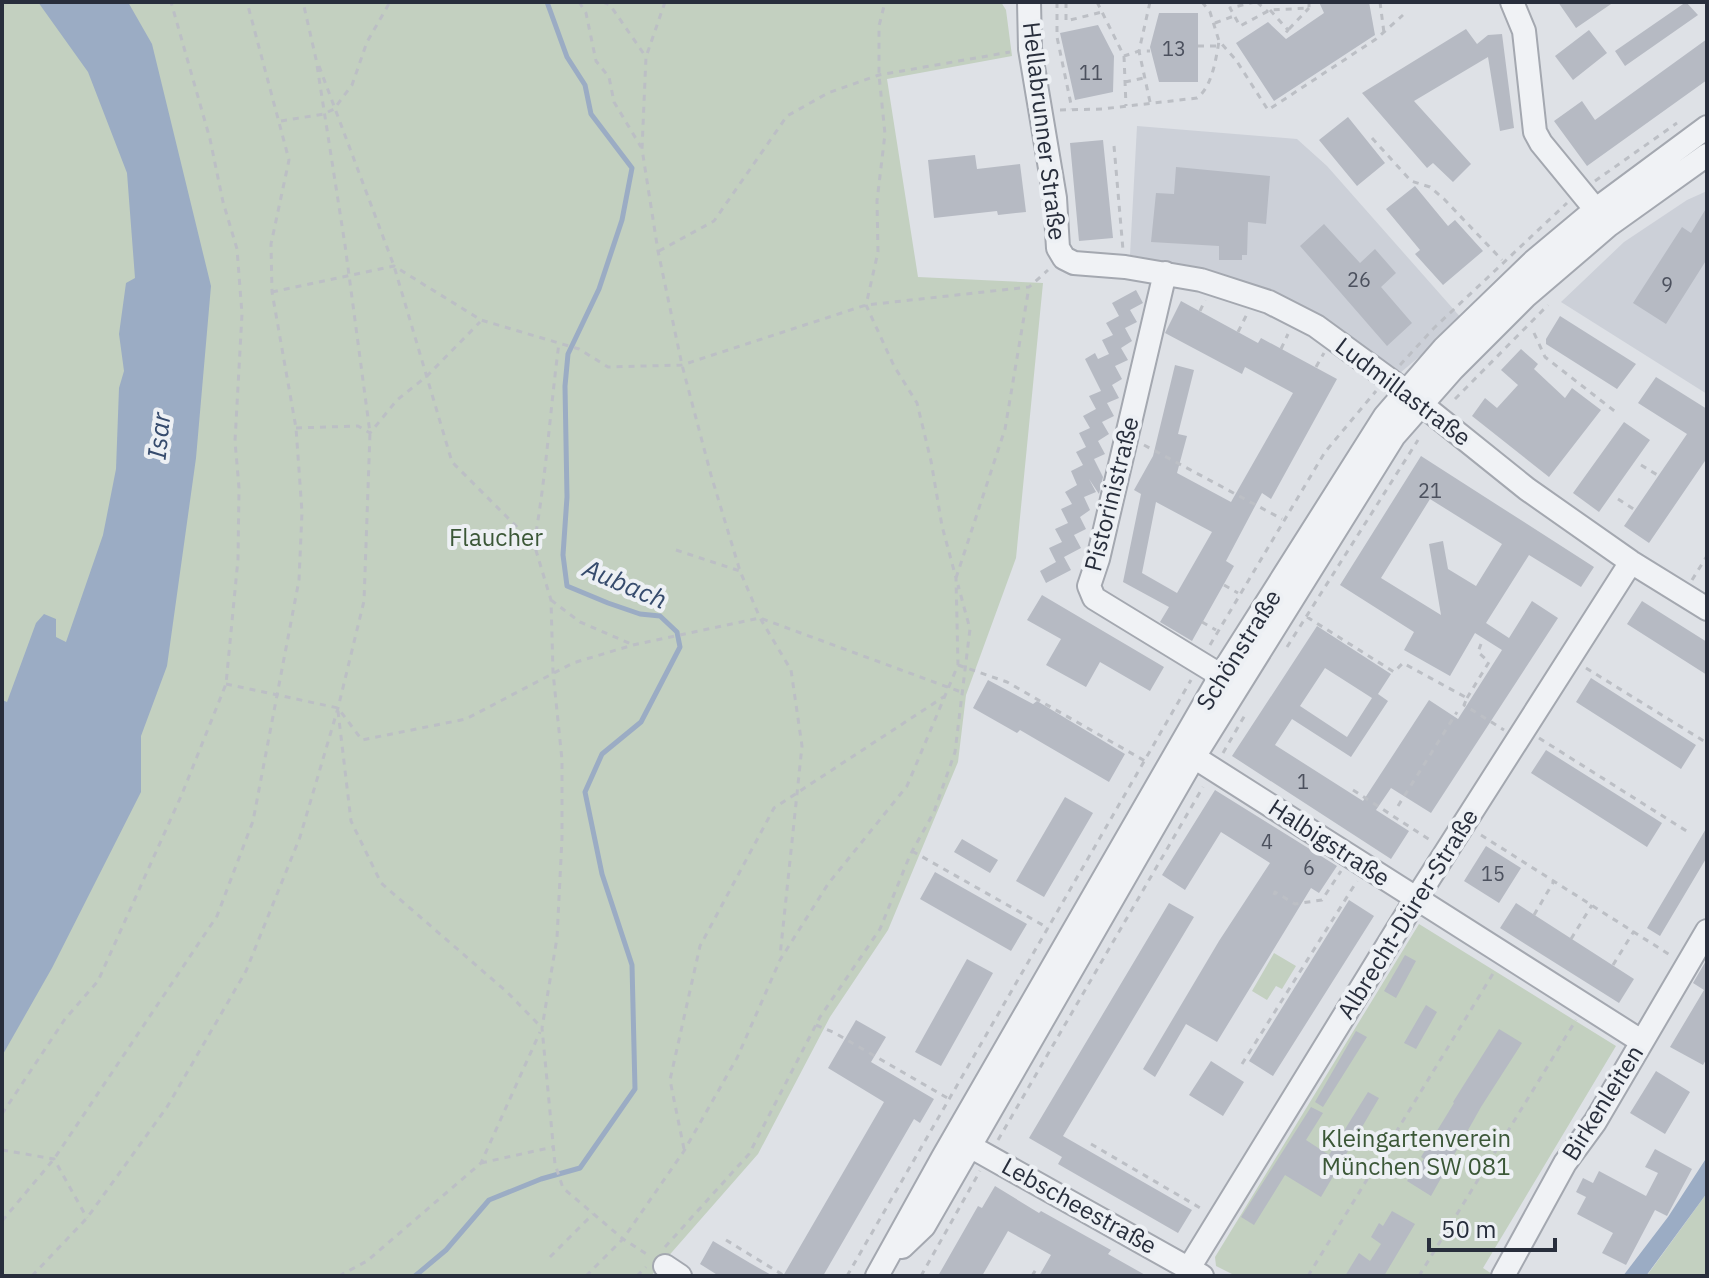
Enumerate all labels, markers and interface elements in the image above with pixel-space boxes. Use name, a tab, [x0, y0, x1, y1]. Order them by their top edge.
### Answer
street label: Hellabrunner Straße	[1016, 20, 1074, 242]
house number: 13	[1162, 35, 1186, 62]
house number: 11	[1079, 59, 1103, 86]
house number: 26	[1347, 266, 1371, 293]
house number: 9	[1661, 271, 1673, 298]
street label: Ludmillastraße	[1329, 330, 1478, 453]
water label: Isar	[139, 409, 178, 461]
street label: Pistorinistraße	[1076, 413, 1146, 574]
house number: 21	[1418, 477, 1442, 504]
park label: Flaucher	[449, 521, 543, 553]
water label: Aubach	[577, 550, 672, 616]
street label: Schönstraße	[1188, 583, 1288, 716]
house number: 1	[1297, 768, 1309, 795]
street label: Halbigstraße	[1263, 791, 1397, 893]
street label: Albrecht-Dürer-Straße	[1329, 802, 1485, 1025]
house number: 4	[1261, 828, 1273, 855]
house number: 6	[1303, 854, 1315, 881]
house number: 15	[1481, 860, 1505, 887]
street label: Birkenleiten	[1554, 1039, 1650, 1166]
park label: Kleingartenverein München SW 081	[1321, 1122, 1511, 1182]
street label: Lebscheestraße	[996, 1149, 1163, 1261]
scale bar	[1429, 1202, 1555, 1252]
text: 50 m	[1441, 1213, 1496, 1245]

